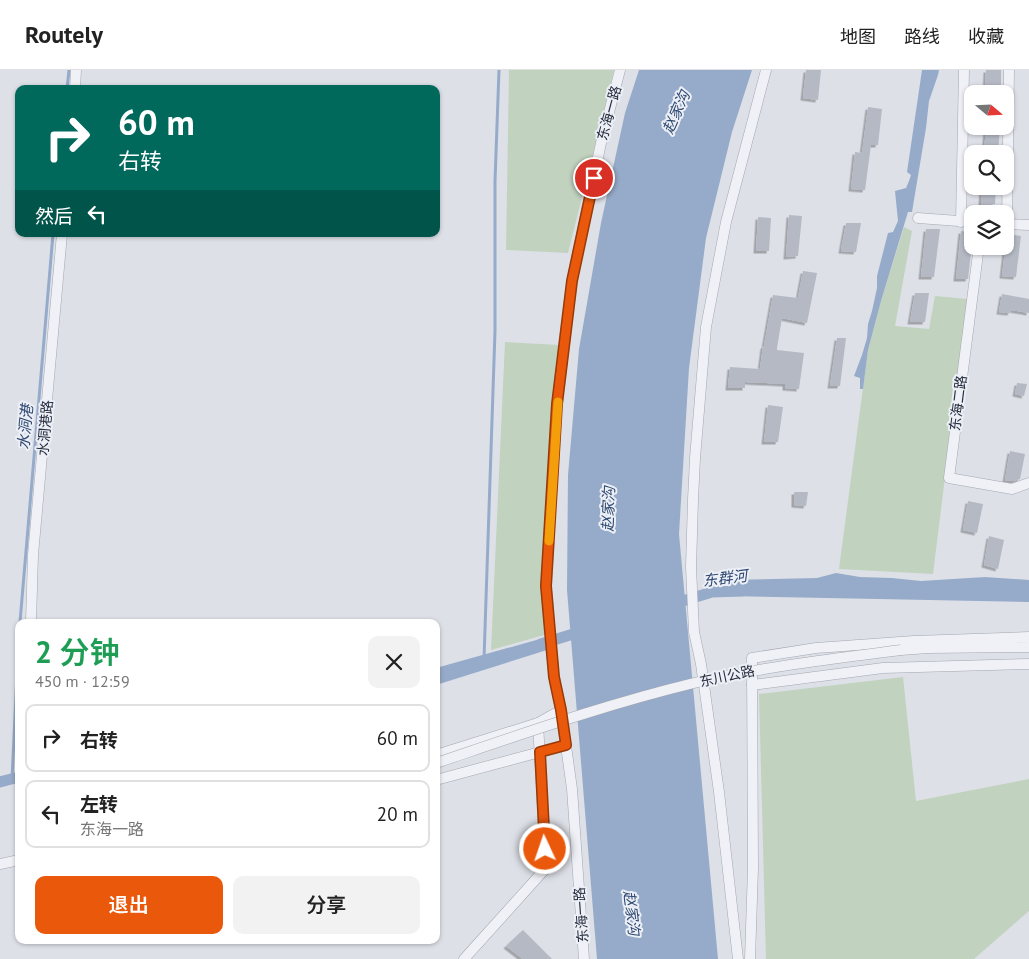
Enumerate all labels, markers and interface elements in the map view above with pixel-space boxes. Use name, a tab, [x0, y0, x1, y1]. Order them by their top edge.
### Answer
text: Routely	[25, 19, 103, 50]
text: 地图	[840, 25, 876, 48]
text: 路线	[904, 25, 940, 48]
text: 收藏	[968, 25, 1004, 48]
street label: 东海一路	[593, 84, 625, 142]
north arrow	[964, 85, 1014, 135]
map controls	[964, 85, 1014, 255]
water label: 赵家沟	[658, 86, 695, 136]
text: 60 m	[118, 99, 195, 145]
icon: right	[35, 105, 100, 170]
button: search	[964, 145, 1014, 195]
text: 右转	[118, 147, 162, 175]
pin	[573, 157, 615, 199]
icon: arrive	[580, 164, 608, 192]
icon: left	[83, 200, 111, 228]
text: 然后	[35, 204, 73, 228]
button: layers	[964, 205, 1014, 255]
street label: 东海二路	[946, 374, 970, 432]
street label: 水洞港路	[34, 399, 56, 457]
water label: 水洞港	[14, 402, 37, 450]
water label: 赵家沟	[598, 484, 618, 532]
water label: 东群河	[702, 565, 751, 590]
text: 2 分钟	[35, 632, 120, 671]
button: close	[368, 636, 420, 688]
street label: 东川公路	[698, 661, 756, 691]
text: 450 m · 12:59	[35, 671, 130, 691]
icon: right	[37, 724, 65, 752]
text: 60 m	[377, 726, 418, 750]
text: 右转	[80, 728, 118, 752]
text: 左转	[80, 792, 118, 816]
icon: left	[37, 800, 65, 828]
text: 20 m	[377, 802, 418, 826]
text: 东海一路	[80, 819, 144, 839]
position arrow	[518, 822, 570, 874]
button: 退出	[35, 876, 223, 934]
button: 分享	[233, 876, 420, 934]
street label: 东海一路	[570, 886, 592, 944]
water label: 赵家沟	[620, 890, 644, 938]

